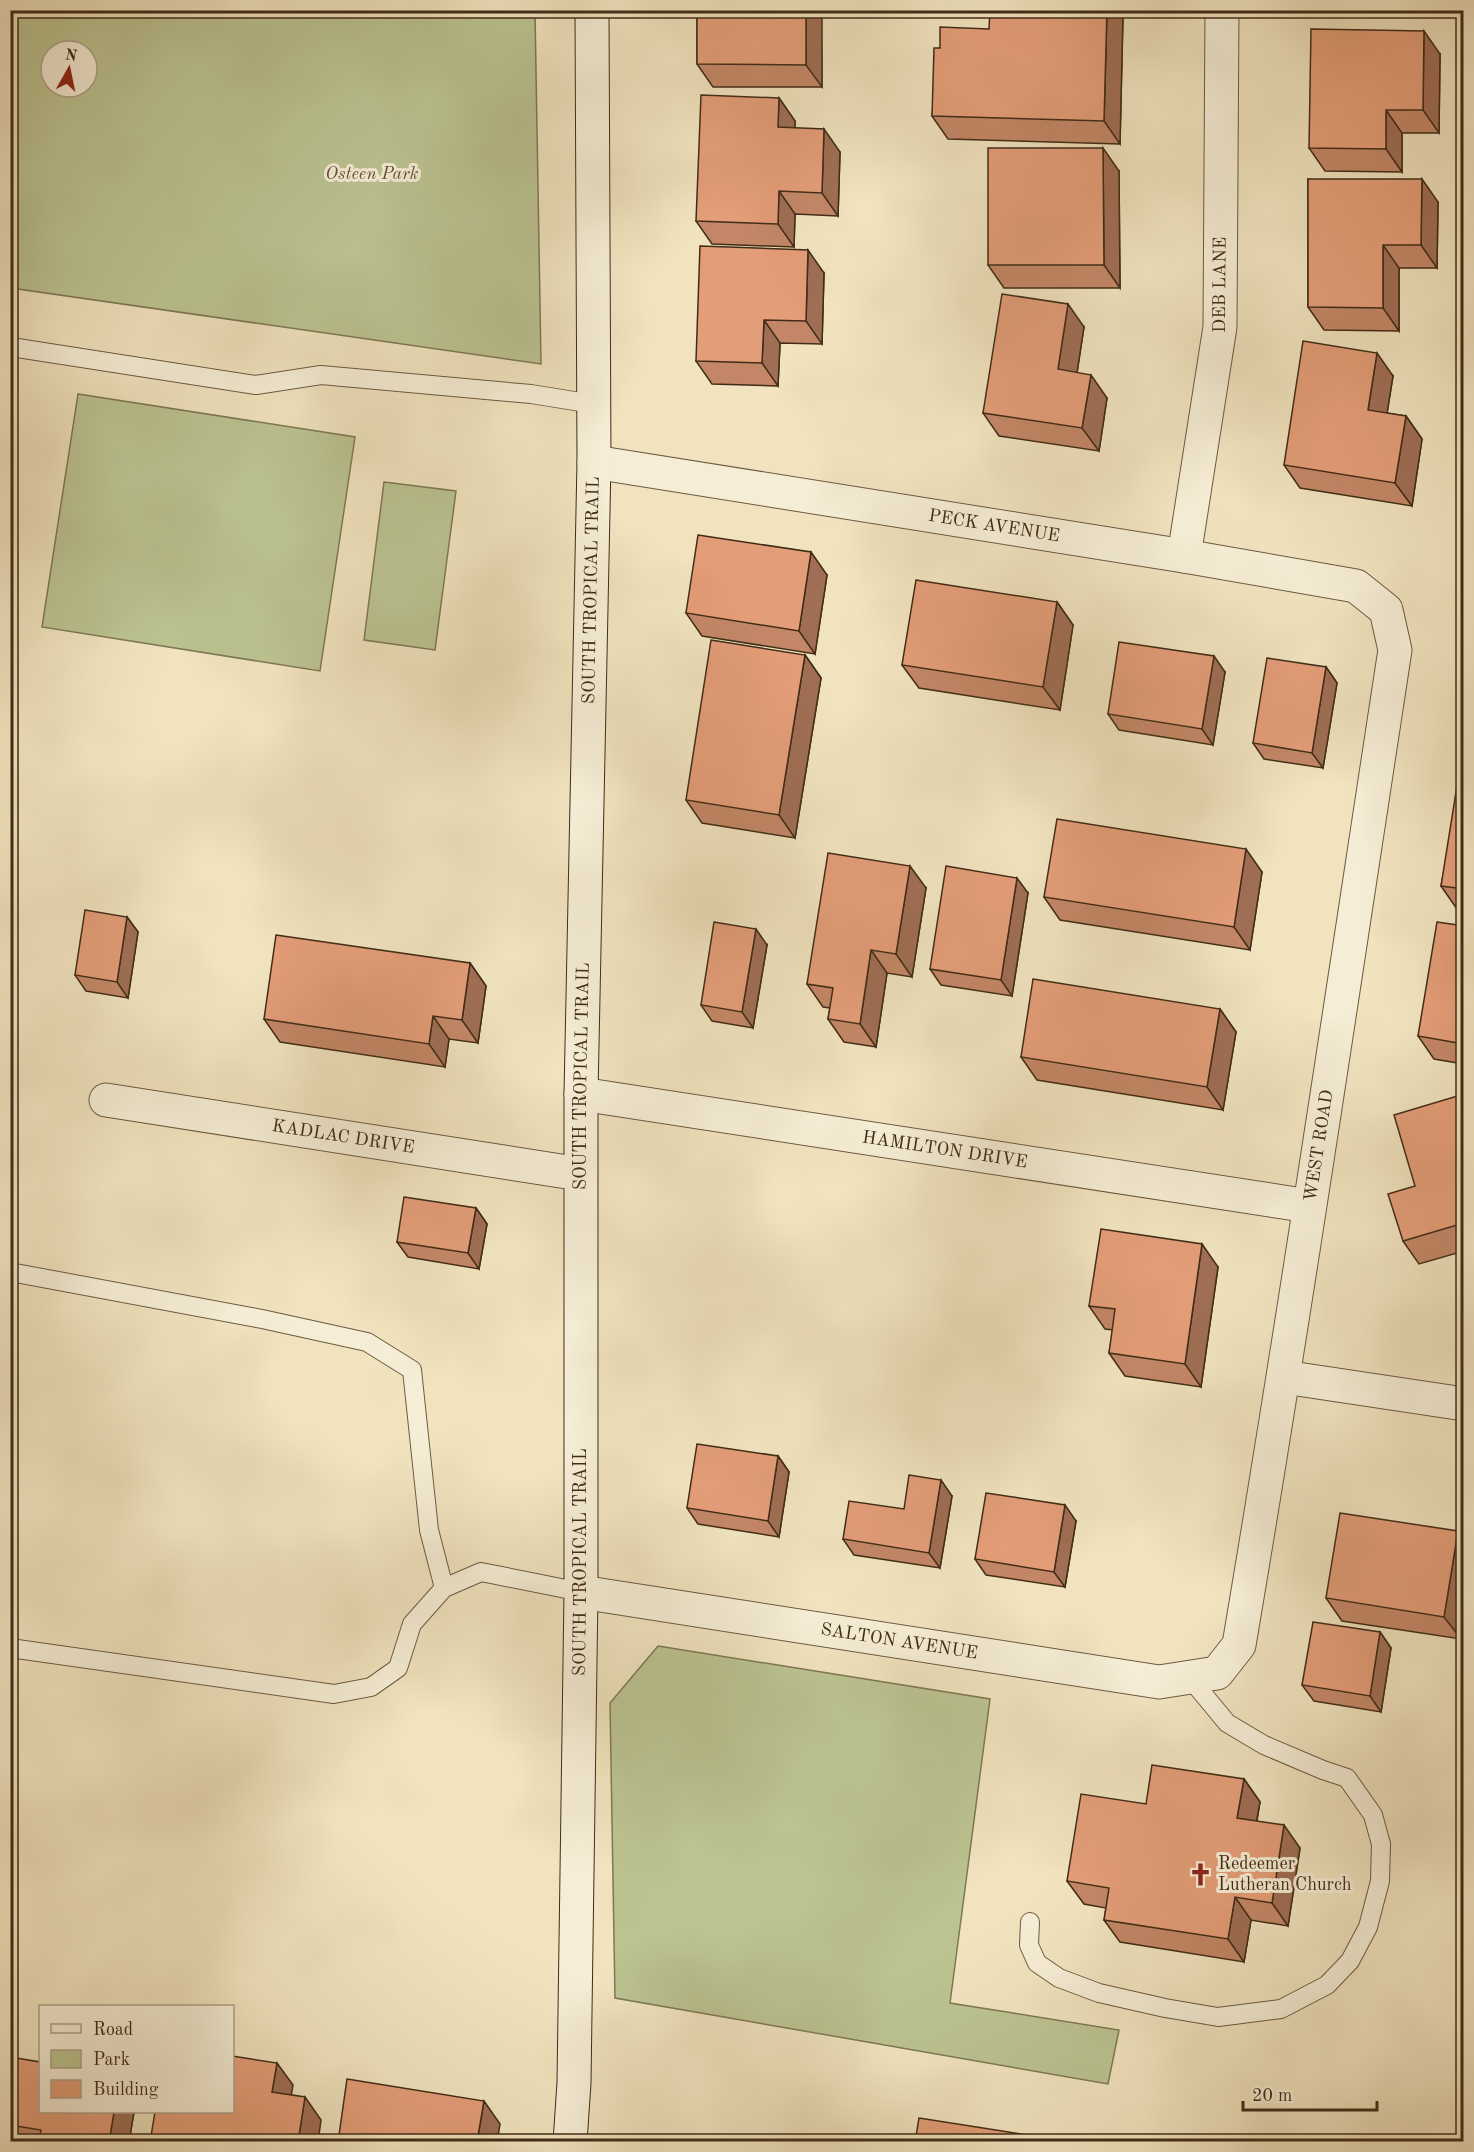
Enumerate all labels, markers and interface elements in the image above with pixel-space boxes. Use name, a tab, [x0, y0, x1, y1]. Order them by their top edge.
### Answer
north arrow	[39, 39, 99, 99]
text: N	[64, 47, 79, 65]
park label: Osteen Park	[325, 165, 419, 183]
street label: DEB LANE	[1211, 237, 1230, 333]
street label: SOUTH TROPICAL TRAIL	[580, 476, 603, 704]
street label: PECK AVENUE	[927, 507, 1061, 545]
street label: SOUTH TROPICAL TRAIL	[572, 962, 593, 1190]
street label: WEST ROAD	[1302, 1088, 1337, 1203]
street label: KADLAC DRIVE	[271, 1117, 416, 1157]
street label: HAMILTON DRIVE	[861, 1128, 1029, 1172]
street label: SOUTH TROPICAL TRAIL	[571, 1448, 590, 1676]
street label: SALTON AVENUE	[820, 1620, 979, 1663]
place label: Redeemer Lutheran Church	[1218, 1855, 1352, 1894]
church icon: Redeemer Lutheran Church	[1187, 1861, 1213, 1887]
legend	[39, 2005, 234, 2113]
text: Road	[93, 2021, 133, 2039]
text: Park	[93, 2051, 130, 2069]
scale bar	[1243, 2074, 1376, 2112]
text: Building	[93, 2081, 159, 2099]
text: 20 m	[1252, 2087, 1292, 2105]

